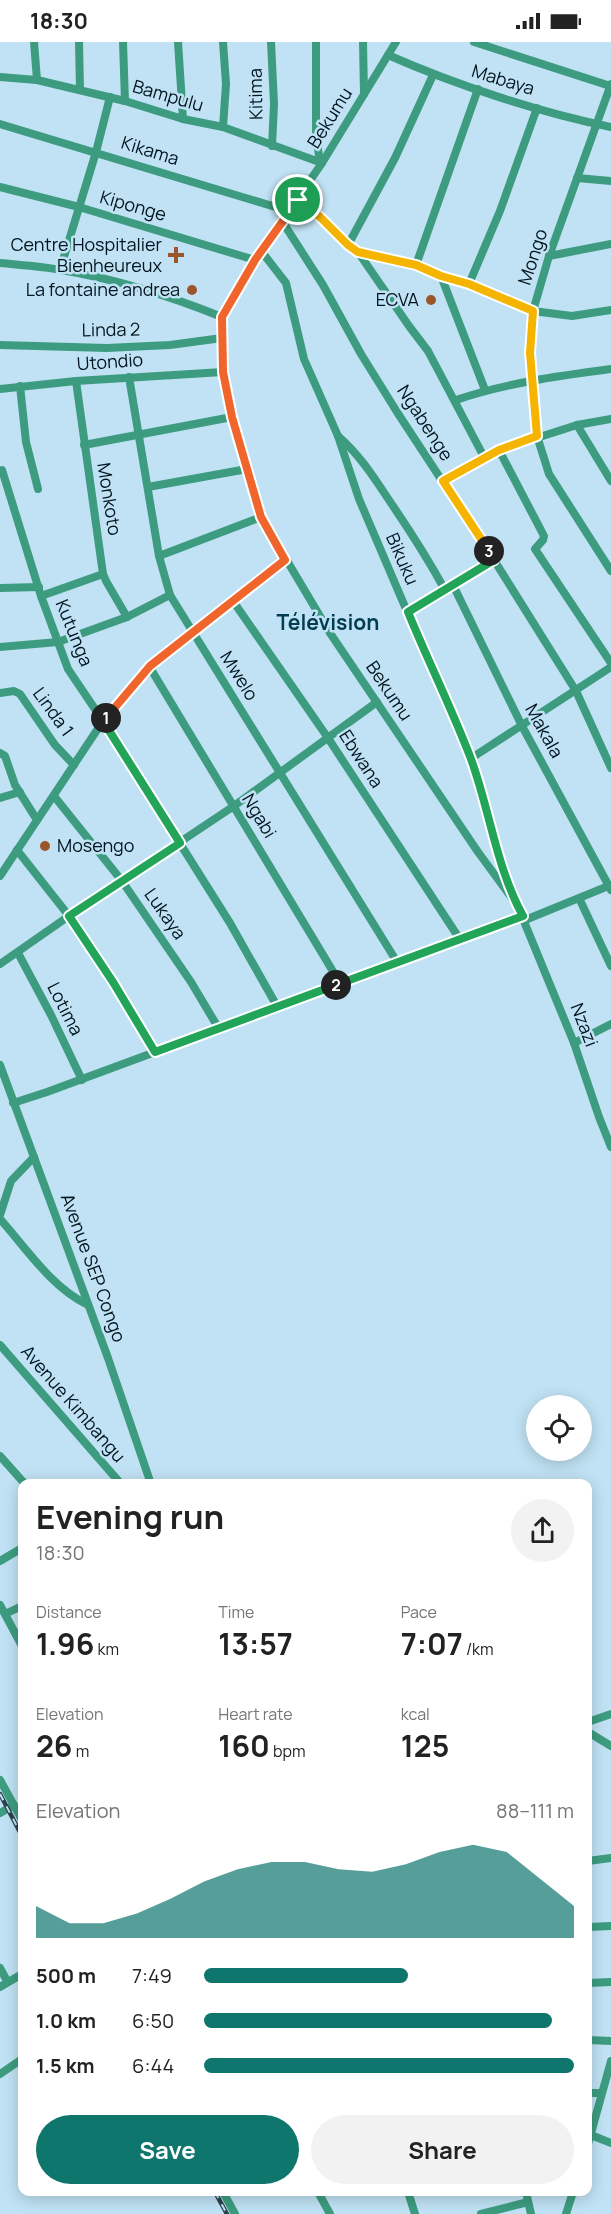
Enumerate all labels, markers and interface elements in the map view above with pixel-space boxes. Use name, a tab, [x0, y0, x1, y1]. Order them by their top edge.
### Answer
text: 18:30	[30, 6, 88, 36]
street label: Mabaya	[469, 58, 538, 100]
street label: Kitima	[243, 68, 267, 120]
street label: Bampulu	[130, 74, 206, 117]
street label: Bekumu	[301, 83, 357, 152]
street label: Kikama	[119, 130, 182, 170]
pin	[272, 174, 323, 225]
icon: arrive	[281, 183, 314, 216]
street label: Kiponge	[97, 184, 169, 226]
street label: Mongo	[512, 226, 552, 288]
place label: Centre Hospitalier Bienheureux	[11, 232, 163, 277]
marker: Centre Hospitalier Bienheureux	[167, 246, 185, 264]
place label: La fontaine andrea	[26, 277, 180, 301]
marker: La fontaine andrea	[185, 283, 199, 297]
place label: ECVA	[376, 287, 420, 311]
marker: ECVA	[424, 293, 438, 307]
street label: Linda 2	[81, 316, 140, 342]
street label: Utondio	[76, 347, 144, 375]
street label: Ngabenge	[392, 380, 459, 465]
street label: Monkoto	[92, 461, 128, 537]
street label: Bikuku	[381, 529, 425, 588]
pin: 3	[474, 536, 504, 566]
text: 3	[484, 540, 494, 562]
street label: Kutunga	[51, 596, 99, 670]
district label: Télévision	[277, 608, 379, 636]
street label: Mwelo	[215, 646, 264, 705]
street label: Bekumu	[361, 656, 419, 725]
street label: Linda 1	[28, 682, 80, 741]
street label: Makala	[520, 699, 569, 762]
pin: 1	[91, 703, 121, 733]
text: 1	[102, 707, 110, 729]
street label: Ebwana	[334, 725, 389, 792]
street label: Ngabi	[237, 789, 282, 842]
place label: Mosengo	[57, 833, 134, 857]
marker: Mosengo	[38, 839, 52, 853]
street label: Lukaya	[140, 883, 192, 944]
pin: 2	[321, 970, 351, 1000]
text: 2	[331, 974, 341, 996]
street label: Lotima	[42, 978, 89, 1039]
street label: Nzazi	[566, 999, 604, 1050]
street label: Avenue SEP Congo	[56, 1190, 132, 1345]
street label: Avenue Kimbangu	[16, 1340, 131, 1467]
map controls	[526, 1395, 592, 1461]
button: locate	[526, 1395, 592, 1461]
text: Evening run	[36, 1494, 224, 1539]
button: share	[511, 1499, 574, 1562]
text: 18:30	[36, 1539, 85, 1566]
text: Distance	[36, 1601, 102, 1623]
text: Time	[218, 1601, 254, 1623]
text: Pace	[401, 1601, 437, 1623]
text: 1.96	[36, 1623, 94, 1664]
text: 13:57	[218, 1623, 293, 1664]
text: 7:07	[401, 1623, 463, 1664]
text: km	[94, 1638, 119, 1660]
text: /km	[463, 1638, 494, 1660]
text: Elevation	[36, 1703, 104, 1725]
text: Heart rate	[218, 1703, 293, 1725]
text: kcal	[401, 1703, 430, 1725]
text: 26	[36, 1725, 73, 1766]
text: 160	[218, 1725, 270, 1766]
text: 125	[401, 1725, 449, 1766]
text: m	[73, 1740, 89, 1762]
text: bpm	[270, 1740, 306, 1762]
text: Elevation	[36, 1797, 120, 1824]
text: 88–111 m	[496, 1797, 574, 1824]
text: 500 m	[36, 1962, 96, 1989]
text: 7:49	[132, 1962, 172, 1989]
text: 1.0 km	[36, 2007, 96, 2034]
text: 6:50	[132, 2007, 174, 2034]
text: 1.5 km	[36, 2052, 95, 2079]
text: 6:44	[132, 2052, 174, 2079]
button: Save	[36, 2115, 299, 2184]
button: Share	[311, 2115, 574, 2184]

